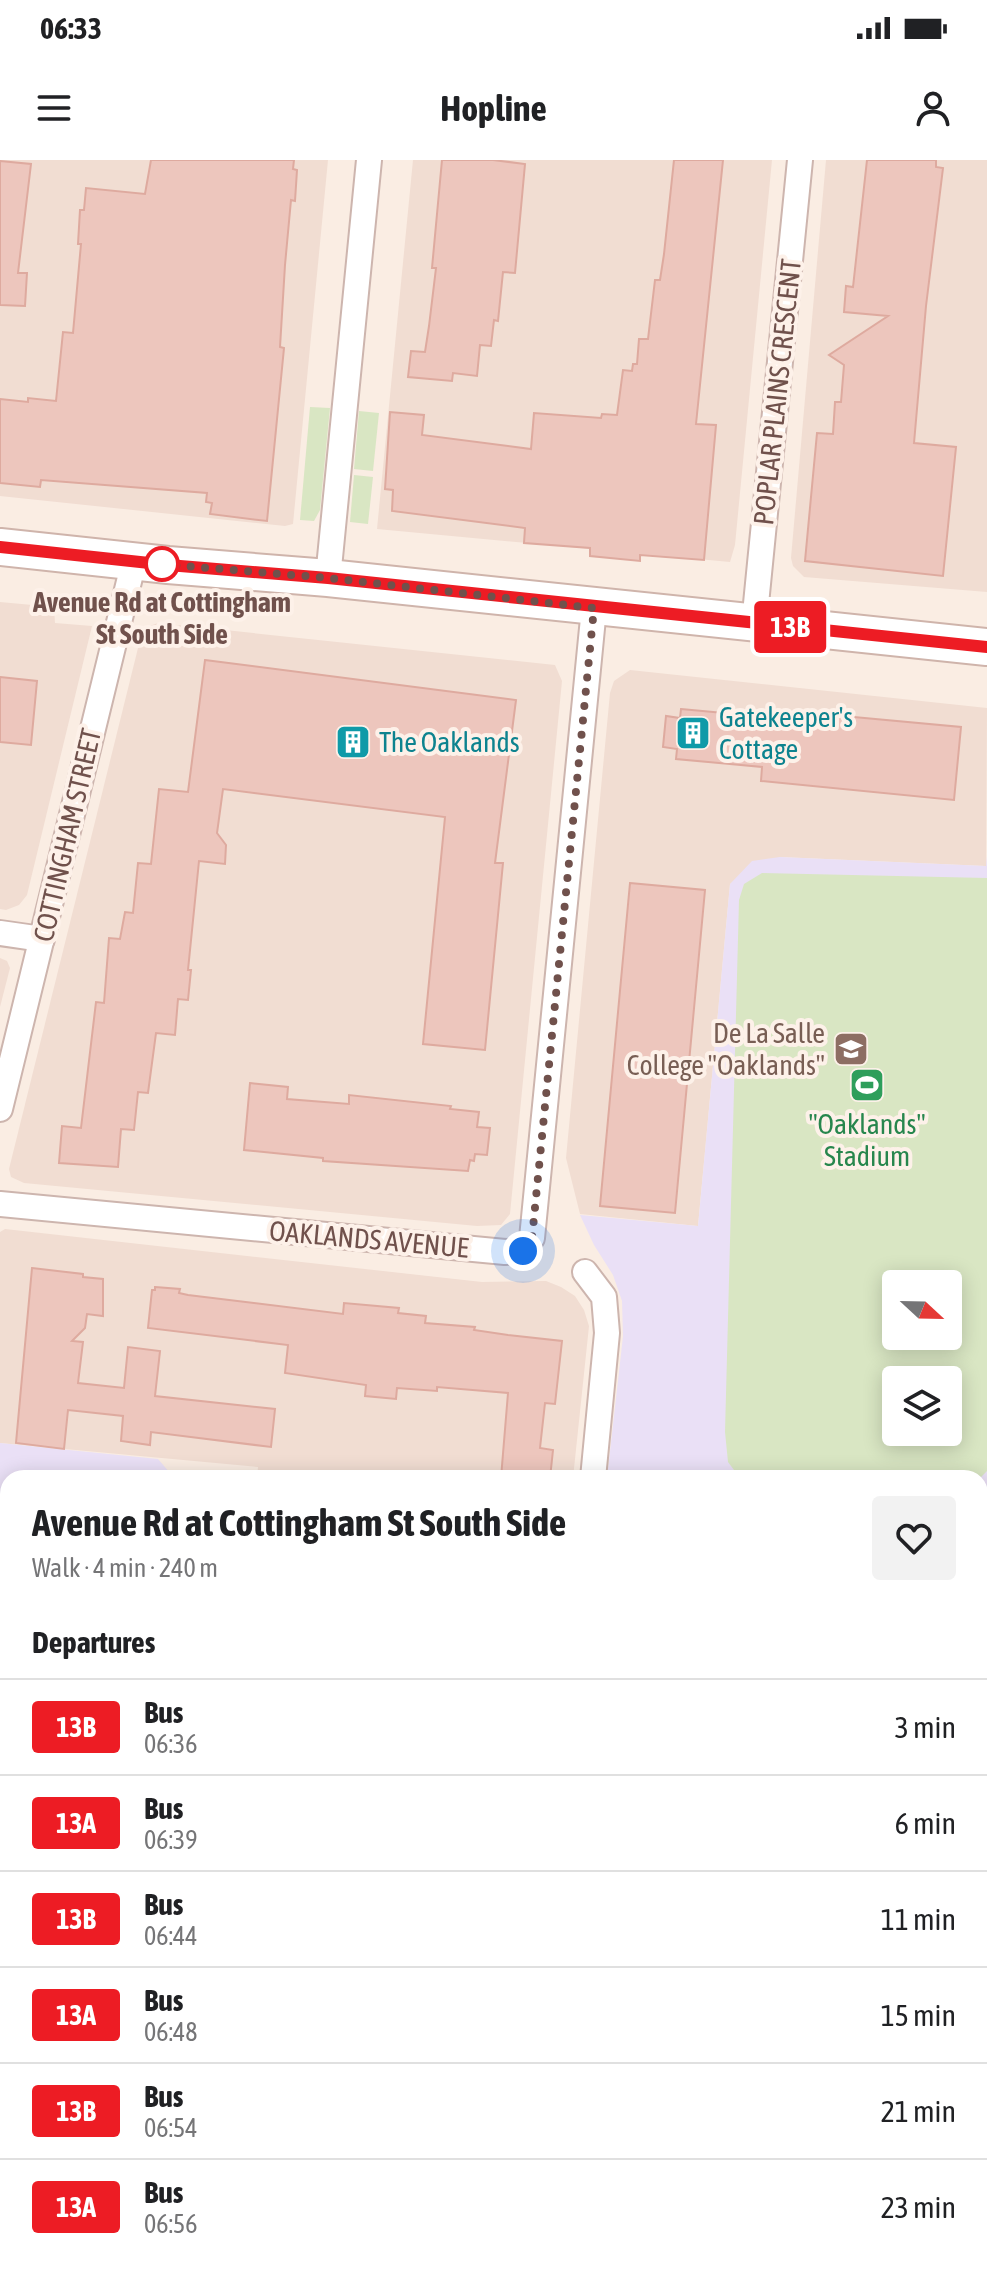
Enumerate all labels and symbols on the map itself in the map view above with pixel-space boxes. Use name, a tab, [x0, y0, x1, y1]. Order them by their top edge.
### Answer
street label: POPLAR PLAINS CRESCENT	[747, 257, 807, 527]
marker: Avenue Rd at Cottingham St South Side	[145, 547, 179, 581]
place label: Avenue Rd at Cottingham St South Side	[32, 586, 291, 650]
line badge: 13B	[744, 601, 836, 653]
place label: Gatekeeper's Cottage	[719, 701, 853, 765]
building icon: Gatekeeper's Cottage	[674, 714, 712, 752]
building icon: The Oaklands	[334, 723, 372, 761]
street label: COTTINGHAM STREET	[27, 725, 107, 945]
place label: The Oaklands	[379, 726, 520, 758]
place label: De La Salle College "Oaklands"	[627, 1017, 825, 1081]
school or university icon: De La Salle College "Oaklands"	[832, 1030, 870, 1068]
sports icon: "Oaklands" Stadium	[848, 1066, 886, 1104]
place label: "Oaklands" Stadium	[808, 1108, 926, 1172]
street label: OAKLANDS AVENUE	[268, 1214, 470, 1264]
your location	[503, 1231, 543, 1271]
north arrow	[882, 1270, 962, 1350]

